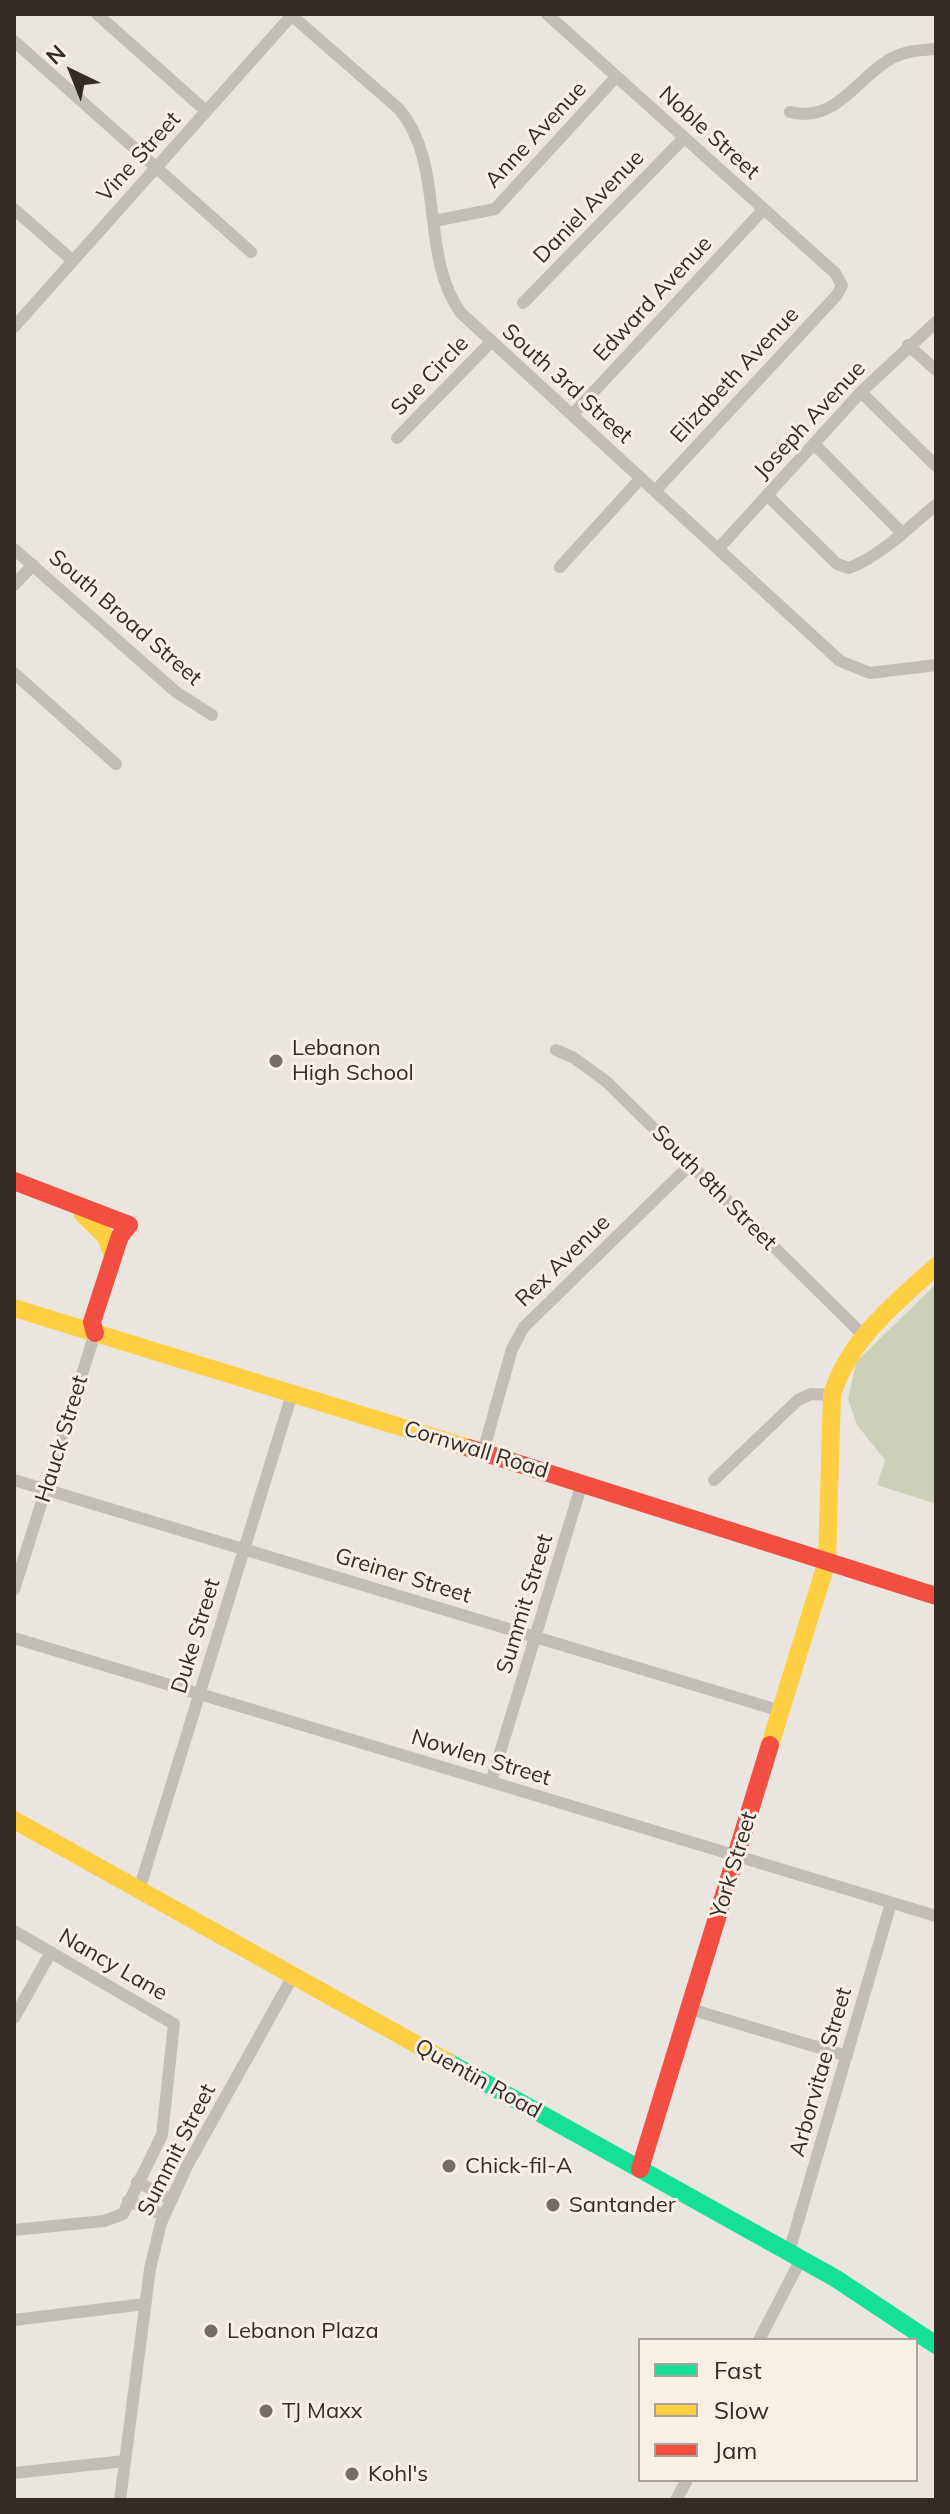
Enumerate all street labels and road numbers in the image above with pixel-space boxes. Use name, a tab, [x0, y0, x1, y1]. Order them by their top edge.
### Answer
street label: Anne Avenue	[480, 76, 592, 194]
street label: Noble Street	[653, 81, 765, 185]
street label: Vine Street	[92, 107, 186, 207]
street label: Daniel Avenue	[528, 145, 650, 269]
street label: Edward Avenue	[588, 231, 718, 367]
street label: Elizabeth Avenue	[665, 302, 805, 448]
street label: South 3rd Street	[496, 319, 638, 449]
street label: Sue Circle	[386, 331, 474, 421]
street label: Joseph Avenue	[749, 356, 871, 484]
street label: South Broad Street	[43, 545, 207, 691]
street label: South 8th Street	[646, 1120, 782, 1256]
street label: Rex Avenue	[510, 1209, 616, 1313]
street label: Hauck Street	[30, 1372, 94, 1506]
street label: Cornwall Road	[400, 1415, 552, 1485]
street label: Summit Street	[491, 1531, 559, 1677]
street label: Greiner Street	[332, 1543, 474, 1609]
street label: Duke Street	[166, 1575, 226, 1697]
street label: Nowlen Street	[408, 1724, 554, 1792]
street label: York Street	[705, 1809, 763, 1921]
street label: Nancy Lane	[54, 1923, 172, 2007]
street label: Arborvitae Street	[784, 1984, 858, 2160]
street label: Quentin Road	[410, 2034, 546, 2124]
street label: Summit Street	[132, 2080, 222, 2220]

